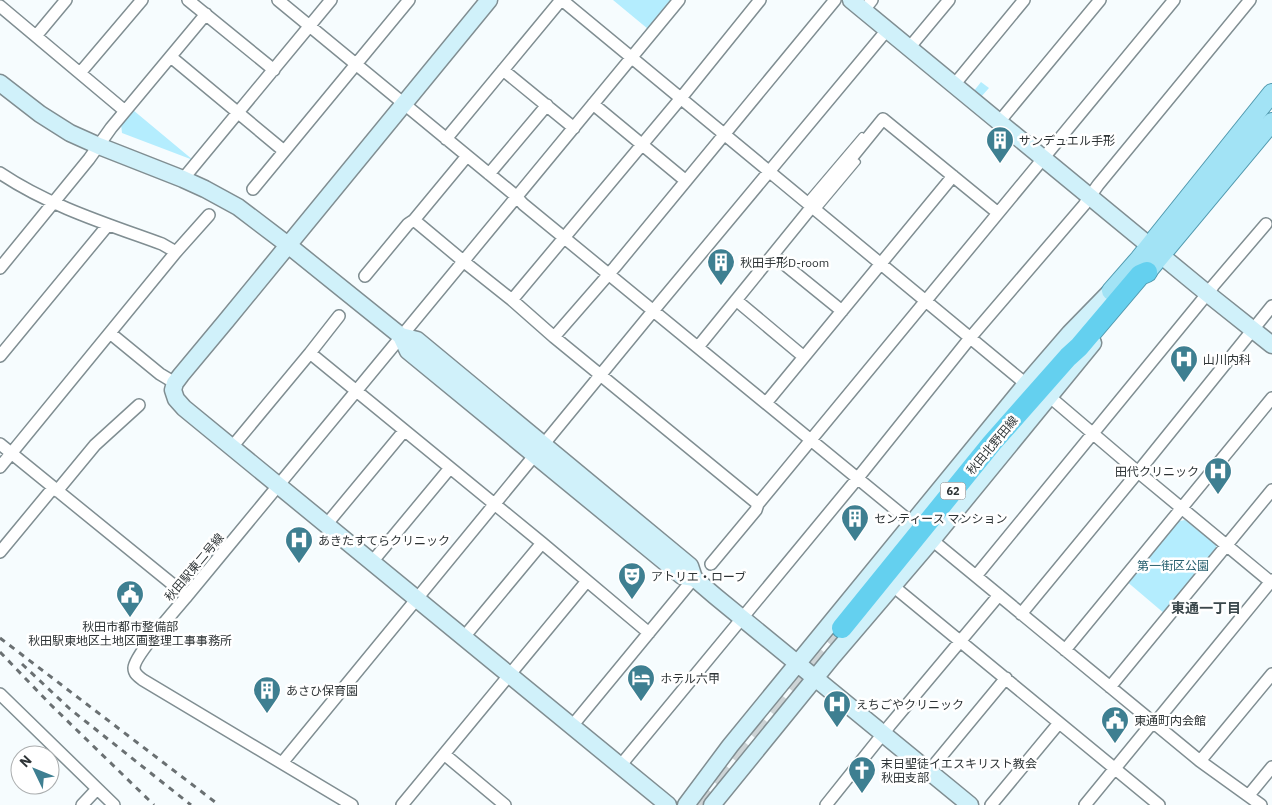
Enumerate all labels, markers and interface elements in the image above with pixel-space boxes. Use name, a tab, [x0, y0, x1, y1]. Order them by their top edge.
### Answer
building icon: サンデュエル手形	[985, 125, 1015, 164]
place label: サンデュエル手形	[1019, 133, 1115, 148]
building icon: 秋田手形D-room	[706, 247, 736, 286]
place label: 秋田手形D-room	[740, 255, 829, 270]
hospital icon: 山川内科	[1169, 344, 1199, 383]
place label: 山川内科	[1203, 352, 1251, 367]
street label: 秋田北野田線	[963, 413, 1021, 477]
hospital icon: 田代クリニック	[1203, 456, 1233, 495]
place label: 田代クリニック	[1115, 464, 1199, 479]
road number: 62	[940, 482, 966, 500]
building icon: センティース マンション	[840, 503, 870, 542]
place label: センティース マンション	[874, 511, 1008, 526]
hospital icon: あきたすてらクリニック	[284, 525, 314, 564]
street label: 秋田駅東二号線	[161, 530, 227, 604]
place label: あきたすてらクリニック	[318, 533, 450, 548]
park label: 第一街区公園	[1137, 558, 1209, 573]
theatre icon: アトリエ・ローブ	[617, 561, 647, 600]
place label: アトリエ・ローブ	[651, 569, 746, 584]
public building icon: 秋田市都市整備部 秋田駅東地区土地区画整理工事事務所	[115, 579, 145, 618]
district label: 東通一丁目	[1171, 599, 1241, 617]
place label: 秋田市都市整備部 秋田駅東地区土地区画整理工事事務所	[28, 619, 232, 648]
hotel icon: ホテル六甲	[626, 663, 656, 702]
place label: ホテル六甲	[660, 671, 720, 686]
building icon: あさひ保育園	[252, 675, 282, 714]
place label: あさひ保育園	[286, 683, 358, 698]
hospital icon: えちごやクリニック	[822, 689, 852, 728]
place label: えちごやクリニック	[856, 697, 964, 712]
public building icon: 東通町内会館	[1100, 705, 1130, 744]
place label: 東通町内会館	[1134, 713, 1206, 728]
north arrow	[10, 745, 60, 795]
text: N	[15, 751, 36, 771]
church icon: 末日聖徒イエスキリスト教会 秋田支部	[847, 755, 877, 794]
place label: 末日聖徒イエスキリスト教会 秋田支部	[881, 756, 1037, 785]

